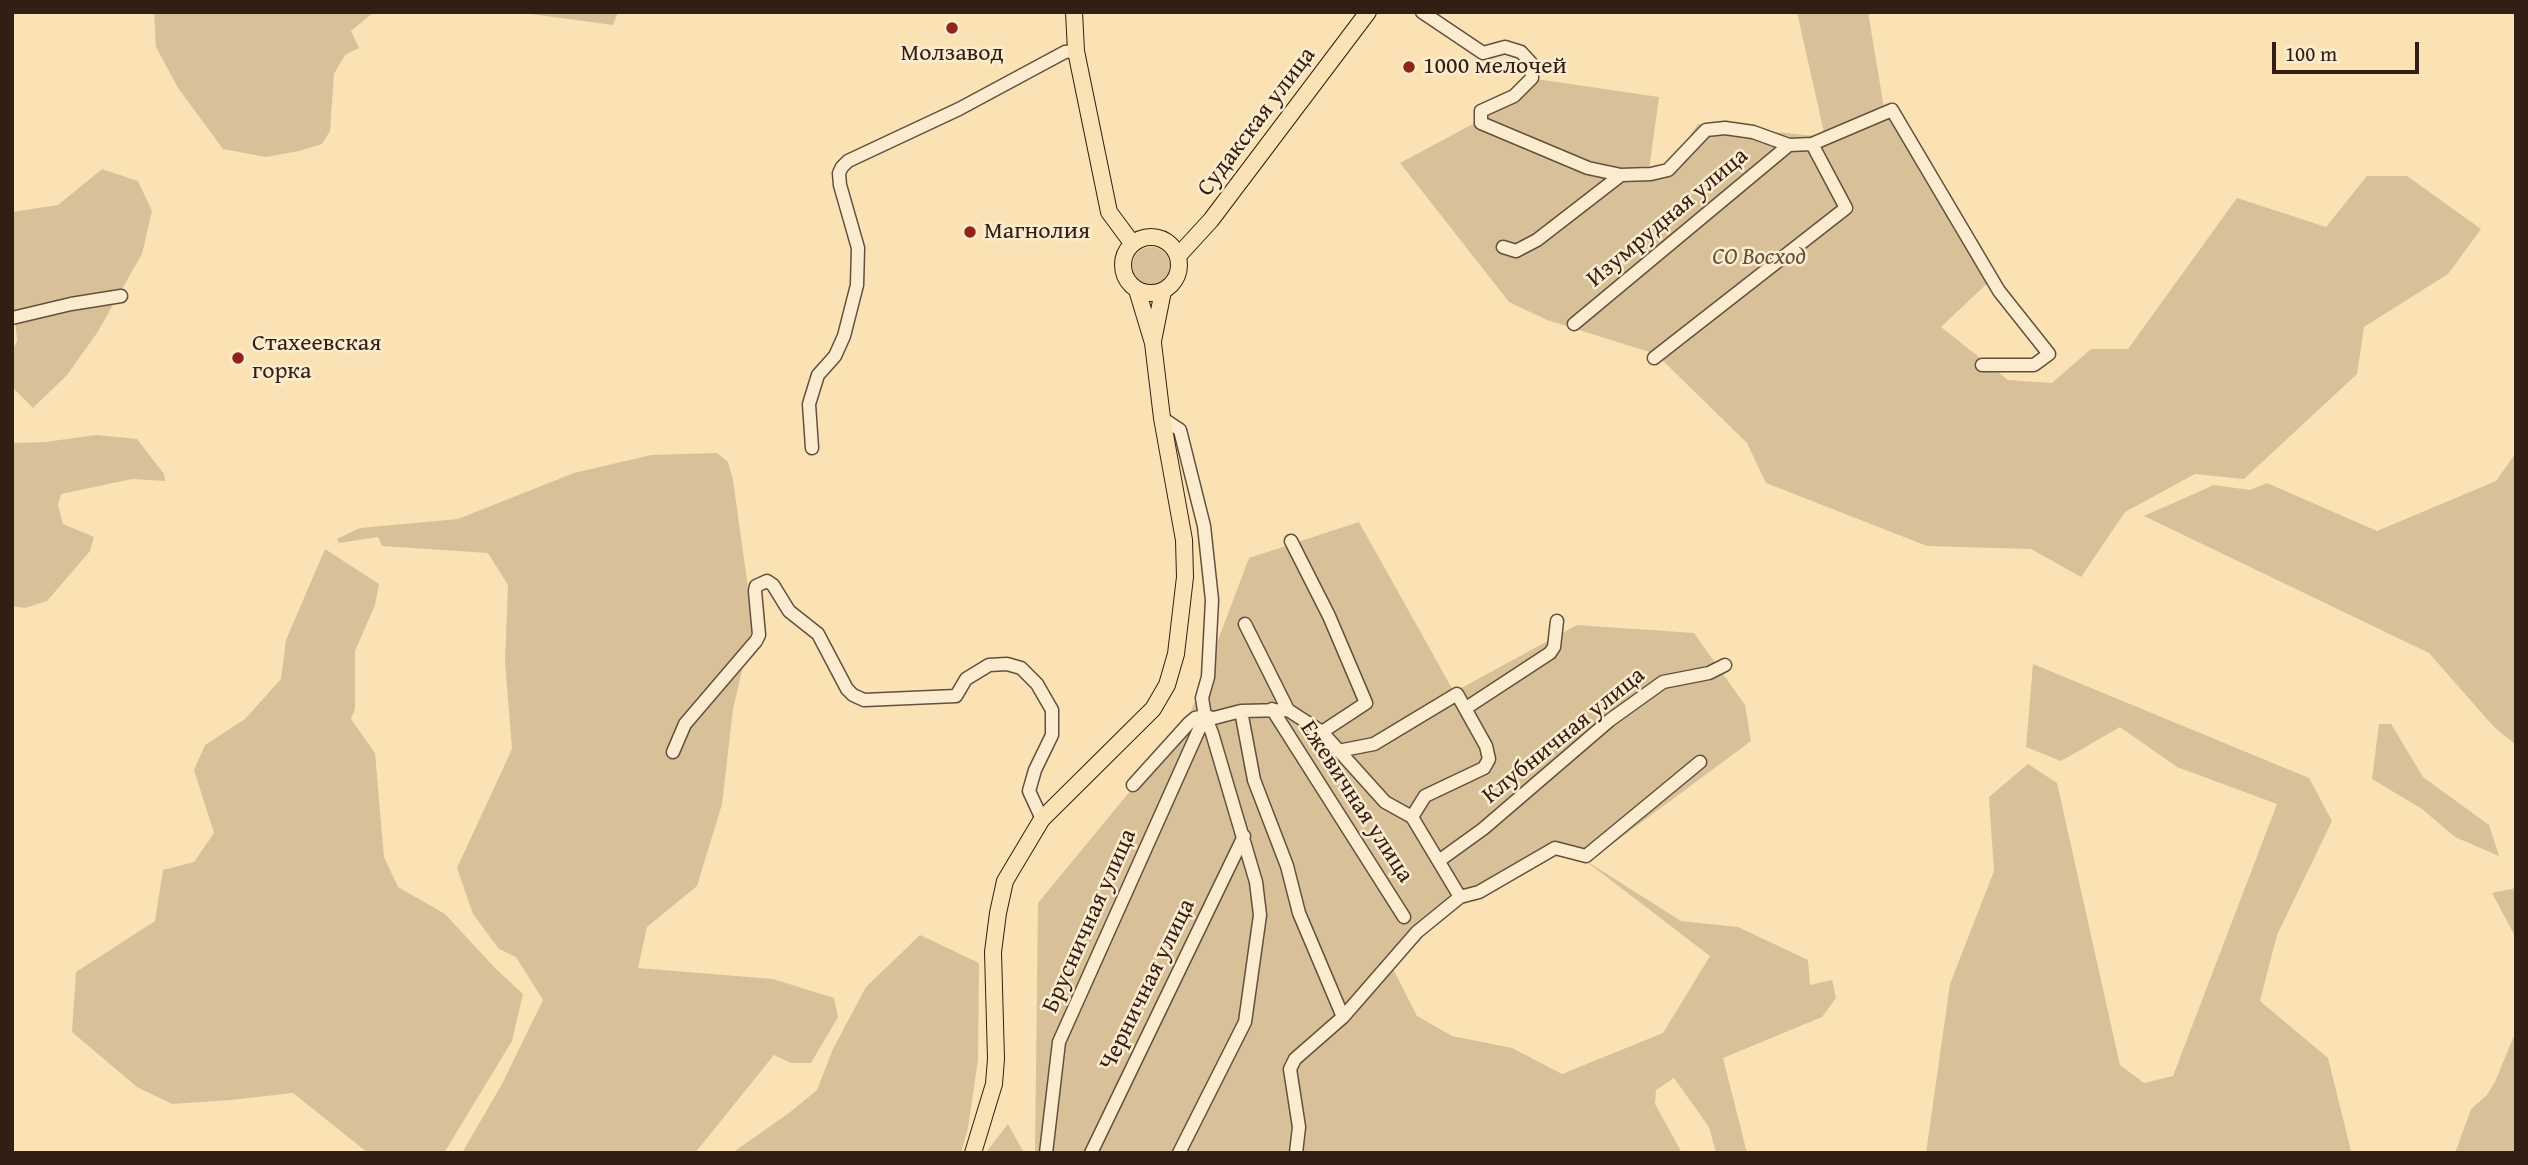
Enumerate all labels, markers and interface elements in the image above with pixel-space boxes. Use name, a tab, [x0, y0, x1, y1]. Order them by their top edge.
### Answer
marker: Молзавод	[944, 20, 960, 36]
scale bar	[2276, 28, 2423, 72]
text: 100 m	[2285, 38, 2337, 69]
place label: Молзавод	[900, 40, 1004, 68]
street label: Судакская улица	[1192, 42, 1322, 202]
place label: 1000 мелочей	[1423, 53, 1567, 81]
marker: 1000 мелочей	[1401, 59, 1417, 75]
street label: Изумрудная улица	[1581, 142, 1755, 294]
place label: Магнолия	[984, 218, 1090, 246]
marker: Магнолия	[962, 224, 978, 240]
park label: СО Восход	[1712, 244, 1806, 272]
place label: Стахеевская горка	[252, 330, 381, 386]
marker: Стахеевская горка	[230, 350, 246, 366]
street label: Клубничная улица	[1477, 662, 1651, 810]
street label: Ежевичная улица	[1293, 716, 1419, 888]
street label: Брусничная улица	[1037, 825, 1143, 1017]
street label: Черничная улица	[1094, 894, 1202, 1076]

